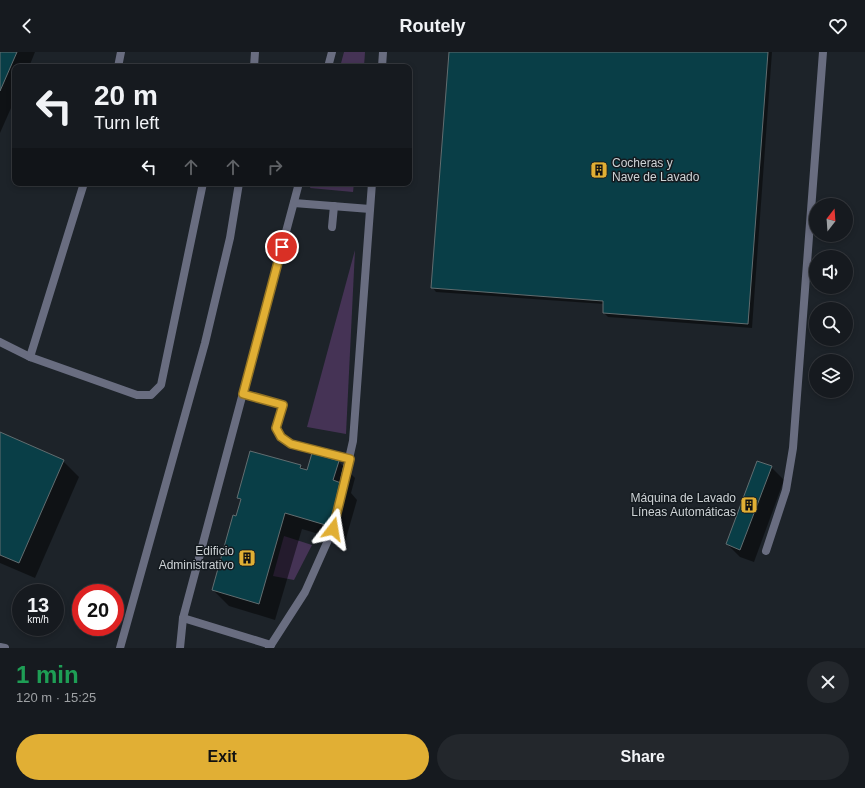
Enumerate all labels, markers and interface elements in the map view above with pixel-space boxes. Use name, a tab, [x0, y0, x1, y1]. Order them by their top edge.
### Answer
icon: back	[16, 15, 38, 37]
icon: heart	[827, 15, 849, 37]
text: Routely	[399, 16, 466, 36]
icon: left	[28, 80, 80, 132]
text: 20 m	[94, 80, 158, 111]
text: Turn left	[94, 113, 159, 133]
icon: left	[138, 156, 160, 178]
icon: ahead	[180, 156, 202, 178]
icon: ahead	[222, 156, 244, 178]
icon: right	[264, 156, 286, 178]
place label: Cocheras y Nave de Lavado	[612, 156, 700, 184]
building icon: Cocheras y Nave de Lavado	[589, 160, 609, 180]
north arrow	[809, 198, 853, 242]
map controls	[809, 198, 853, 398]
pin	[265, 230, 299, 264]
icon: arrive	[271, 236, 293, 258]
button: sound	[809, 250, 853, 294]
button: search	[809, 302, 853, 346]
button: layers	[809, 354, 853, 398]
place label: Máquina de Lavado Líneas Automáticas	[631, 491, 736, 519]
building icon: Máquina de Lavado Líneas Automáticas	[739, 495, 759, 515]
position arrow	[312, 508, 354, 550]
place label: Edificio Administrativo	[159, 544, 234, 572]
building icon: Edificio Administrativo	[237, 548, 257, 568]
speed limit sign: 20	[72, 584, 124, 636]
text: 13	[27, 594, 49, 616]
text: km/h	[27, 614, 49, 625]
text: 1 min	[16, 661, 79, 688]
button: close	[807, 661, 849, 703]
text: 120 m · 15:25	[16, 690, 96, 705]
button: Exit	[16, 734, 429, 780]
button: Share	[437, 734, 849, 780]

